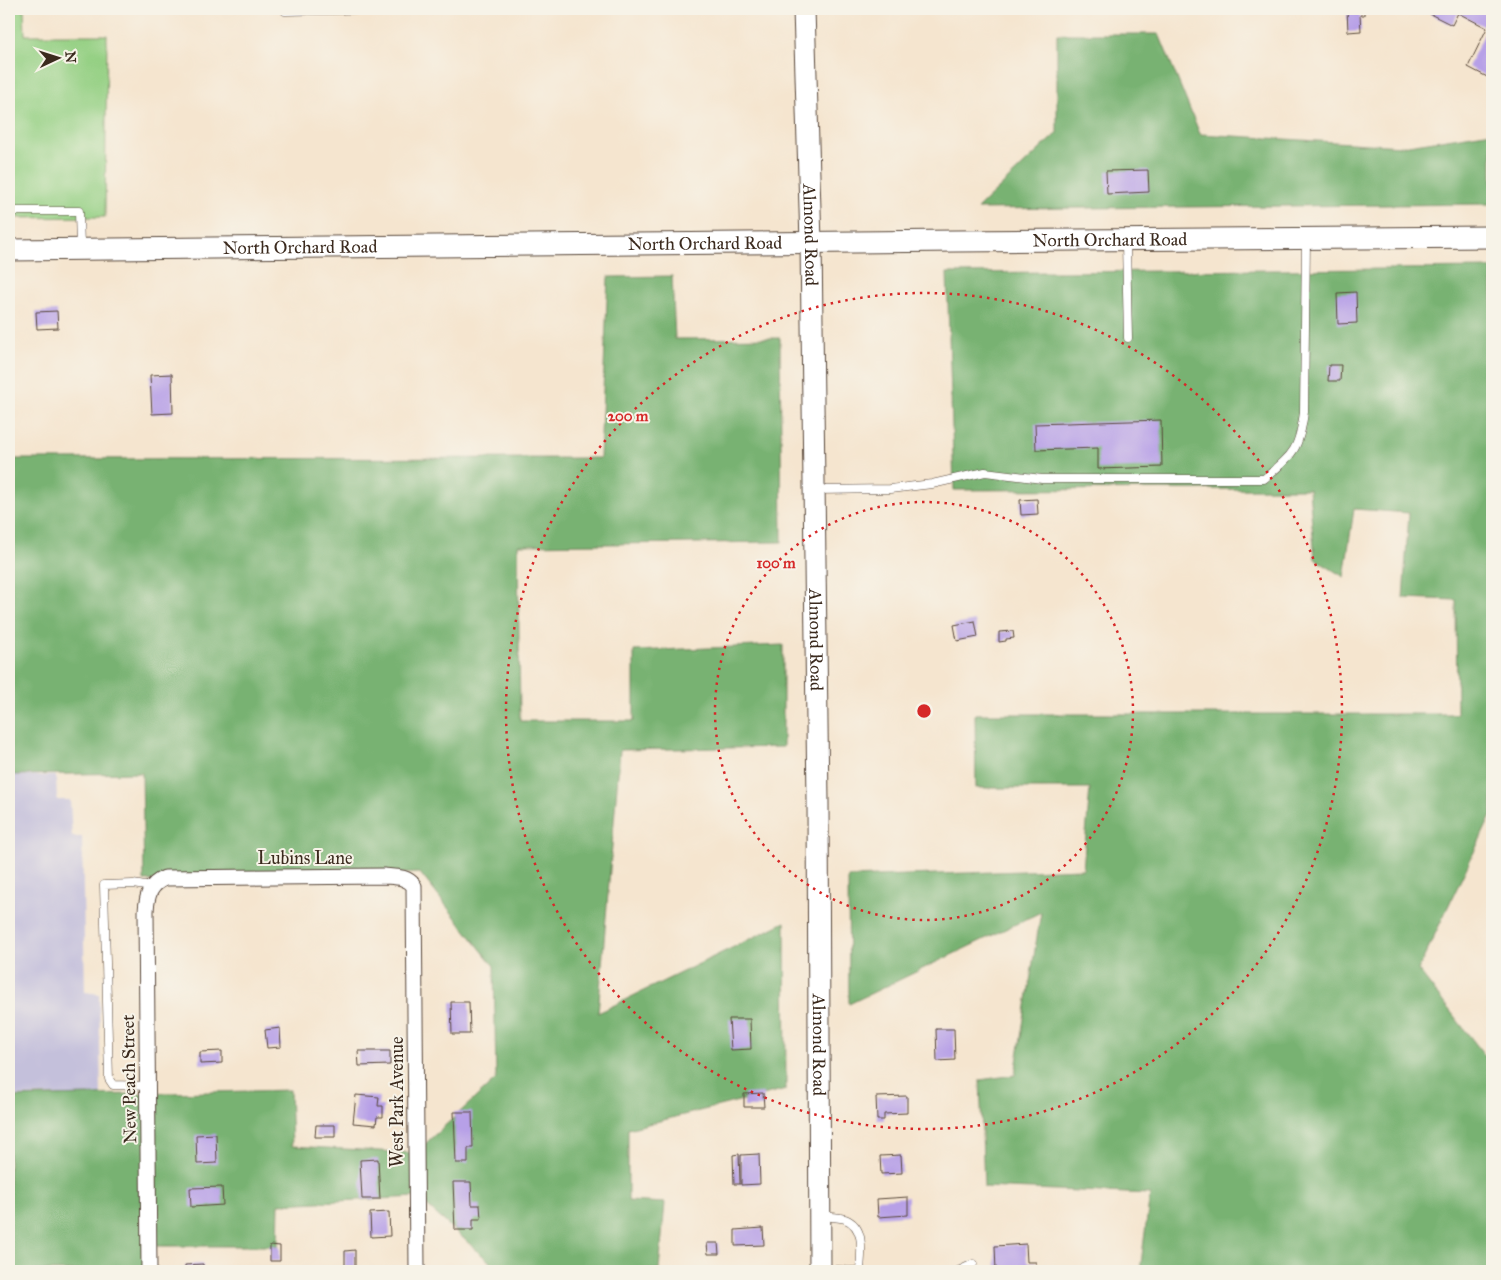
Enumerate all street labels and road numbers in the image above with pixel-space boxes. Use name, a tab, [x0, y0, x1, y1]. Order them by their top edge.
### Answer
street label: Almond Road	[798, 182, 823, 286]
street label: North Orchard Road	[1032, 228, 1187, 251]
street label: North Orchard Road	[627, 232, 782, 255]
street label: North Orchard Road	[222, 235, 377, 259]
street label: Almond Road	[804, 588, 828, 691]
street label: Lubins Lane	[258, 847, 352, 869]
street label: Almond Road	[808, 993, 830, 1096]
street label: New Peach Street	[117, 1014, 141, 1144]
street label: West Park Avenue	[386, 1036, 408, 1168]

